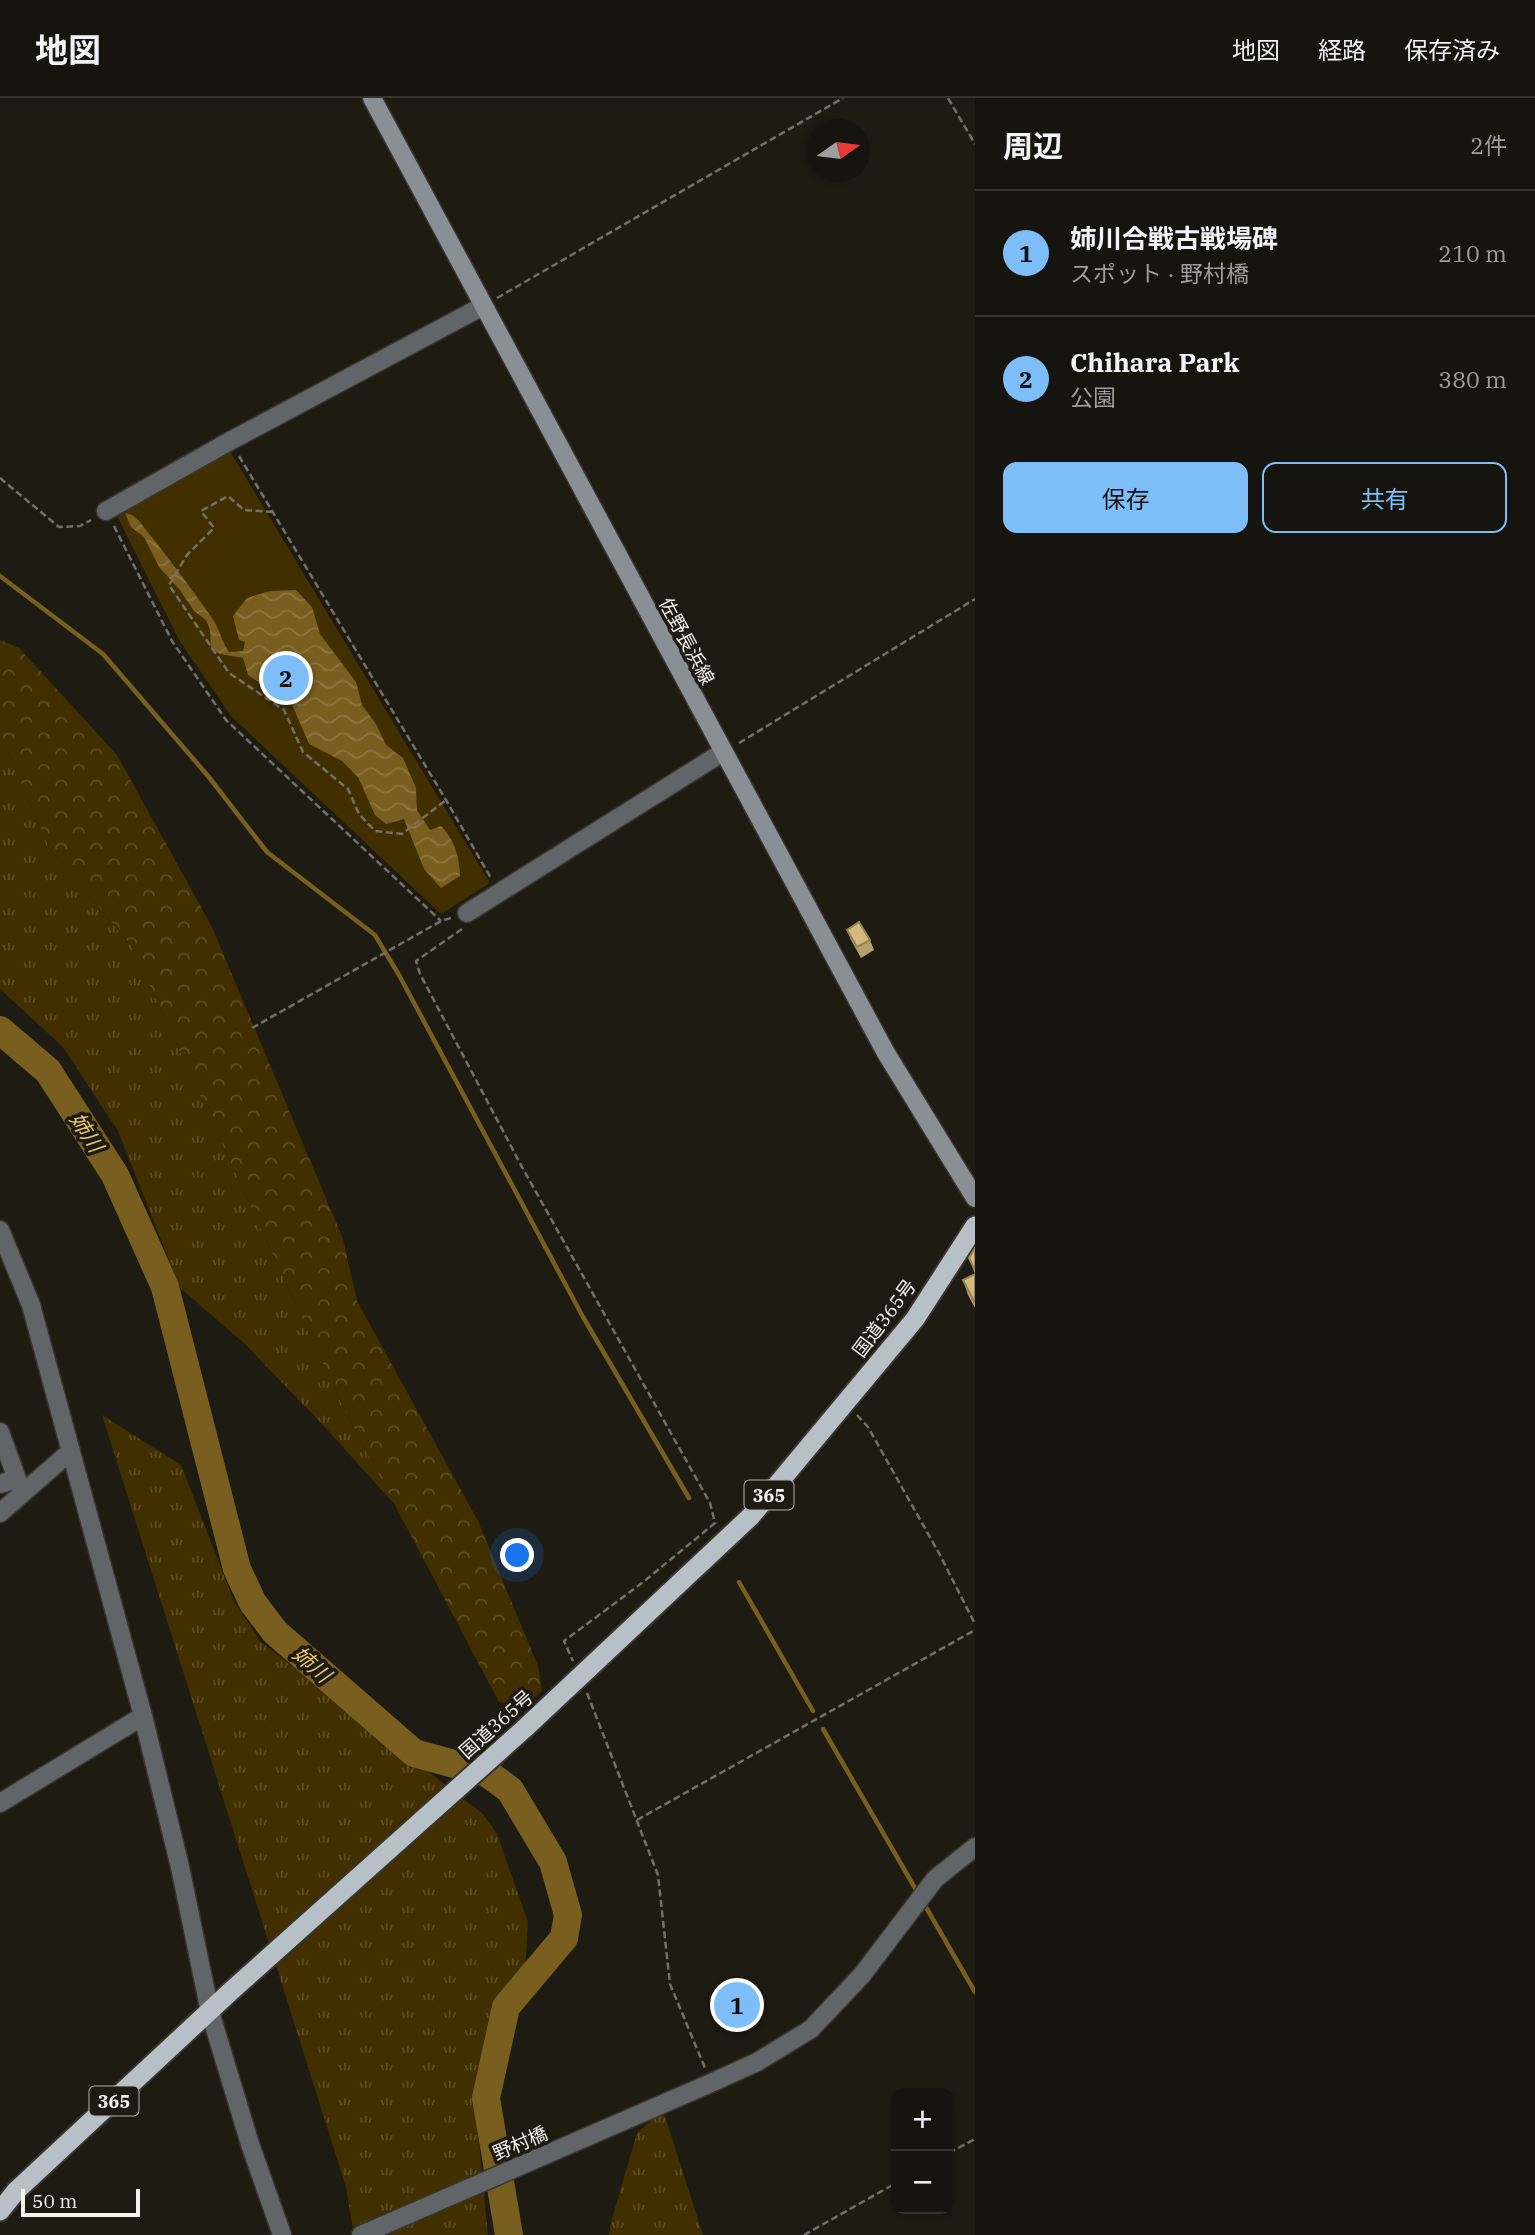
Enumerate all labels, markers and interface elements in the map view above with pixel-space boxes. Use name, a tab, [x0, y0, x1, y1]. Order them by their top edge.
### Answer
text: 地図	[35, 28, 101, 71]
text: 地図	[1232, 34, 1280, 66]
text: 経路	[1318, 34, 1366, 66]
text: 保存済み	[1404, 34, 1500, 66]
north arrow	[807, 119, 870, 182]
text: 周辺	[1003, 126, 1063, 165]
text: 2件	[1470, 130, 1507, 160]
text: 姉川合戦古戦場碑	[1070, 221, 1278, 255]
text: 1	[1019, 238, 1033, 268]
text: 210 m	[1438, 238, 1507, 268]
text: スポット · 野村橋	[1070, 258, 1249, 288]
text: Chihara Park	[1070, 345, 1240, 379]
text: 2	[1019, 364, 1033, 394]
text: 380 m	[1438, 364, 1507, 394]
text: 公園	[1070, 382, 1116, 412]
button: 保存	[1003, 462, 1248, 533]
button: 共有	[1262, 462, 1507, 533]
street label: 佐野長浜線	[654, 593, 720, 689]
pin: 2	[263, 652, 309, 704]
water label: 姉川	[64, 1107, 111, 1159]
street label: 国道365号	[847, 1274, 921, 1362]
road number: 365	[744, 1480, 794, 1510]
your location	[500, 1538, 534, 1572]
water label: 姉川	[287, 1640, 339, 1690]
street label: 国道365号	[454, 1685, 538, 1763]
pin: 1	[714, 1979, 760, 2031]
road number: 365	[90, 2087, 138, 2116]
map controls	[891, 2088, 954, 2214]
button: +	[891, 2088, 954, 2151]
street label: 野村橋	[489, 2121, 551, 2165]
button: −	[891, 2151, 954, 2214]
scale bar	[21, 2186, 140, 2218]
text: 50 m	[32, 2189, 77, 2213]

